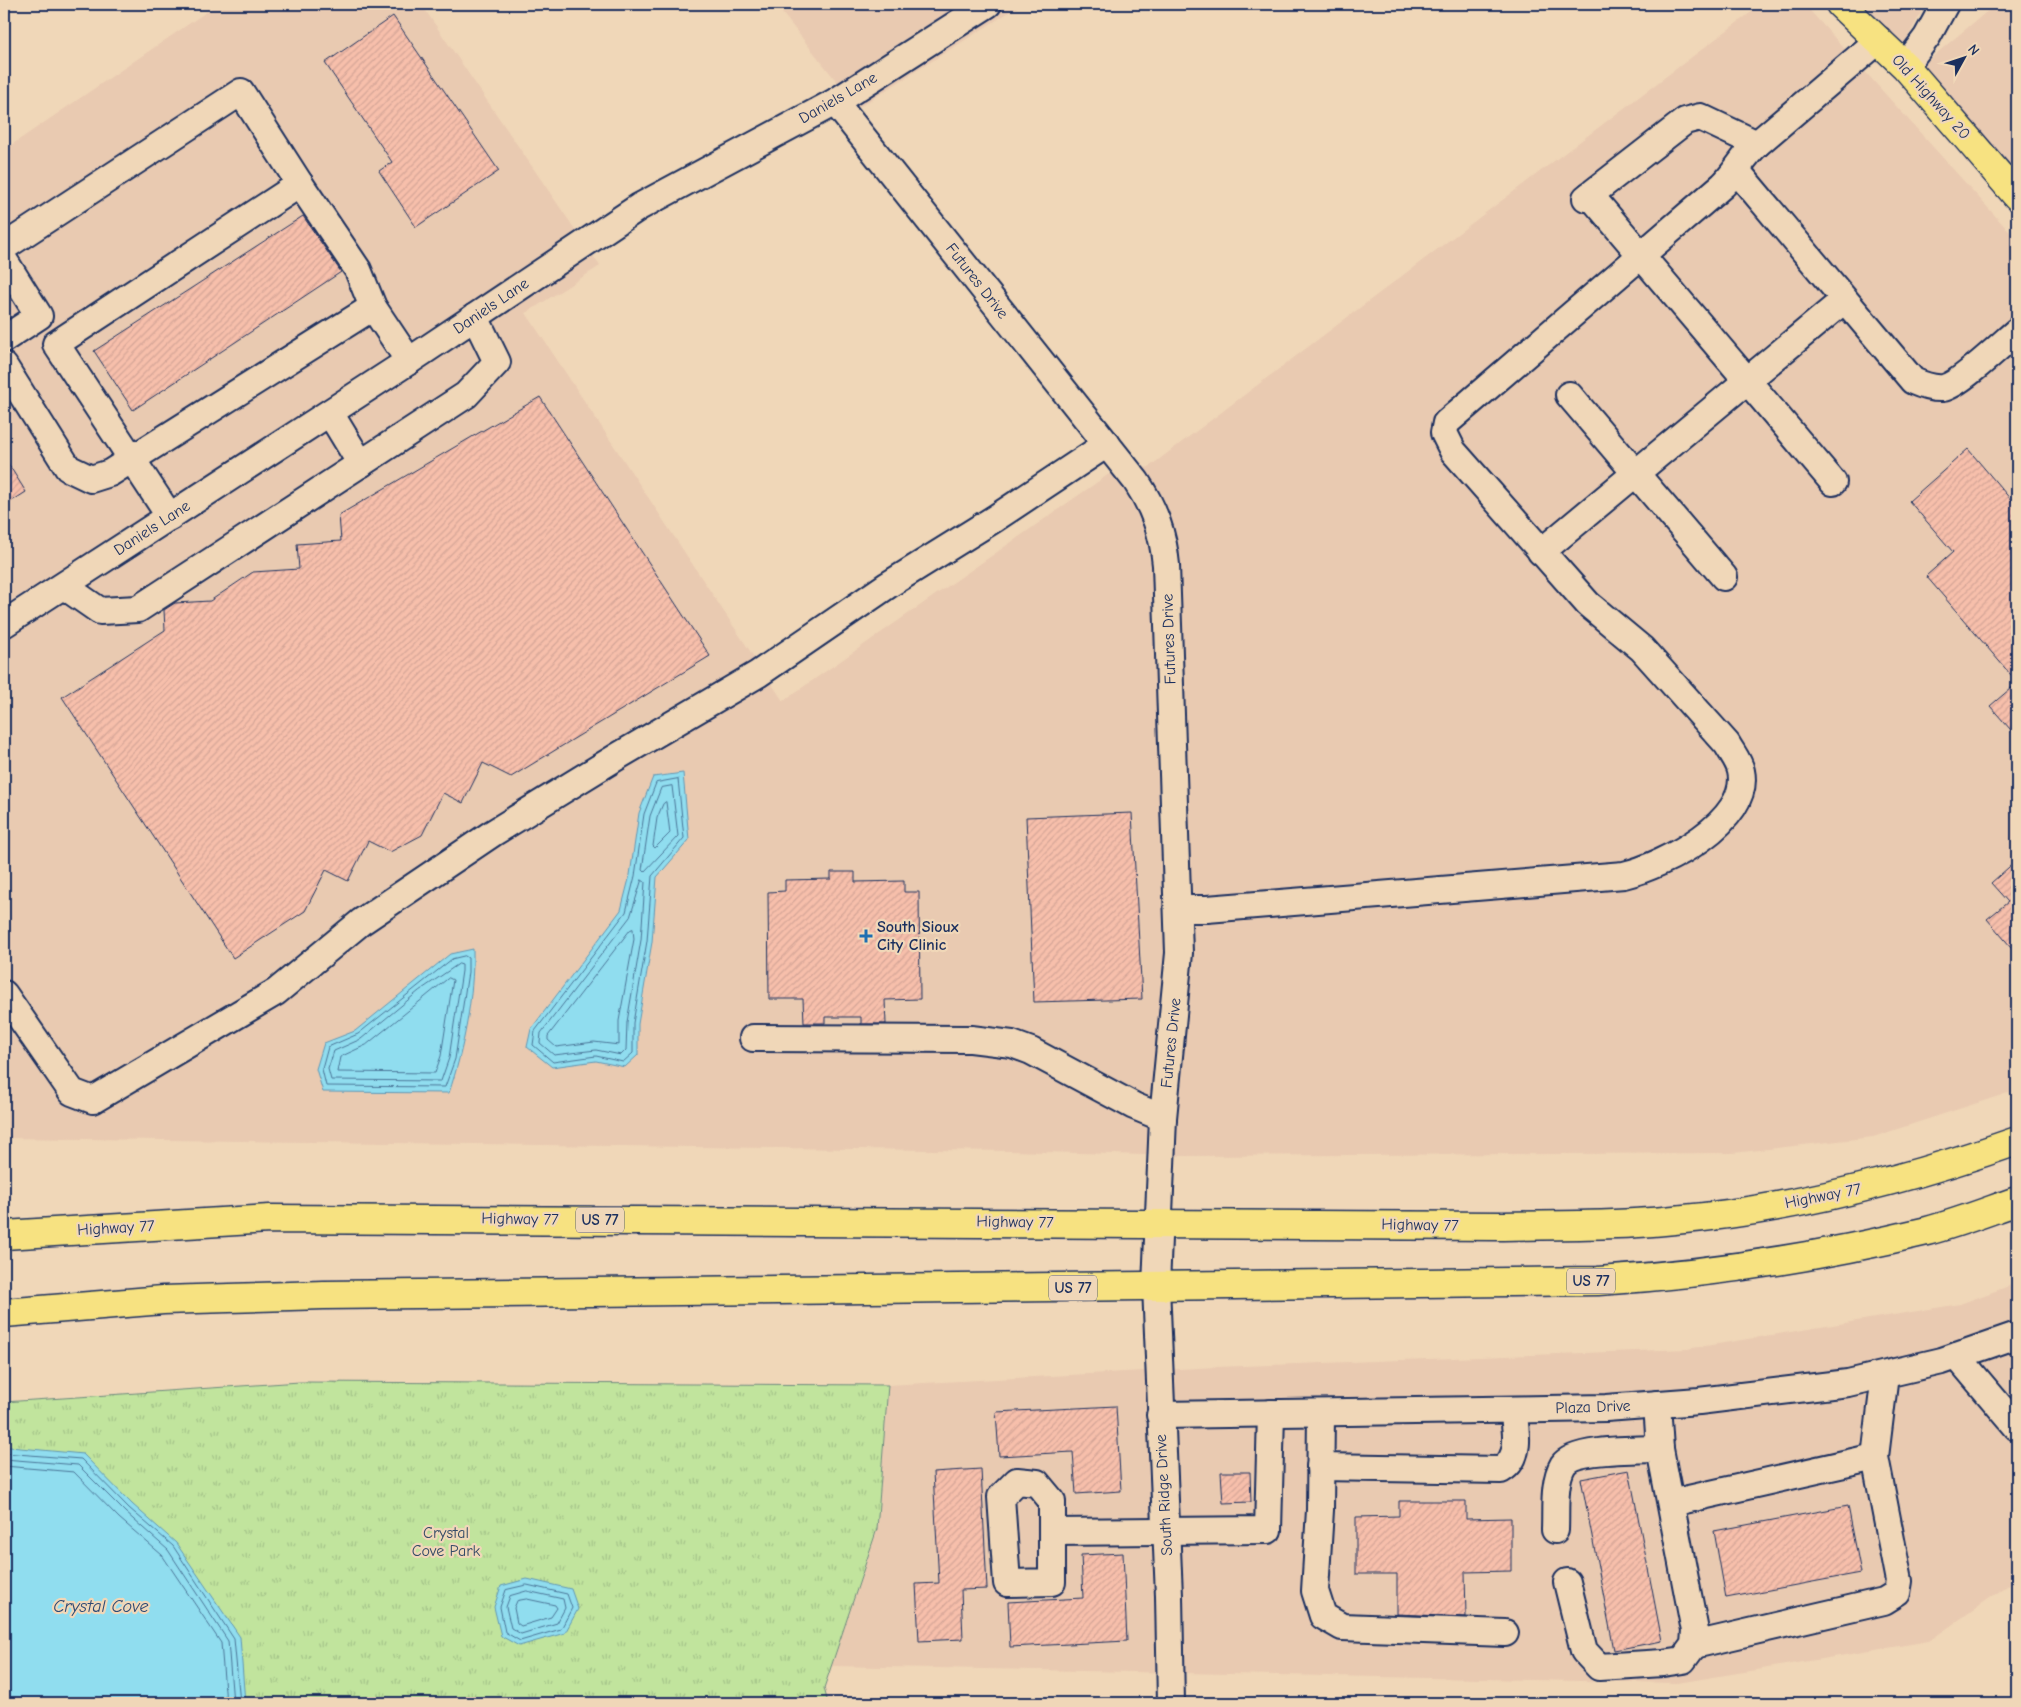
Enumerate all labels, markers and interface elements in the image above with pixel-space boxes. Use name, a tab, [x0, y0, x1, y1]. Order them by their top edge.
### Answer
north arrow	[1938, 32, 1988, 82]
text: N	[1964, 41, 1983, 59]
street label: Old Highway 20	[1888, 51, 1974, 143]
street label: Daniels Lane	[796, 68, 880, 128]
street label: Futures Drive	[942, 240, 1012, 322]
street label: Daniels Lane	[450, 274, 532, 338]
street label: Daniels Lane	[111, 497, 193, 559]
street label: Futures Drive	[1158, 593, 1180, 685]
place label: South Sioux City Clinic	[877, 918, 959, 954]
marker: South Sioux City Clinic	[859, 929, 873, 943]
street label: Futures Drive	[1157, 997, 1185, 1089]
street label: Highway 77	[1783, 1180, 1863, 1212]
road number: US 77	[576, 1208, 624, 1232]
street label: Highway 77	[481, 1209, 559, 1229]
street label: Highway 77	[976, 1212, 1054, 1232]
street label: Highway 77	[1381, 1215, 1459, 1235]
street label: Highway 77	[77, 1217, 156, 1239]
road number: US 77	[1567, 1268, 1615, 1294]
road number: US 77	[1049, 1276, 1097, 1300]
street label: Plaza Drive	[1555, 1397, 1631, 1417]
street label: South Ridge Drive	[1152, 1434, 1176, 1556]
park label: Crystal Cove Park	[412, 1524, 480, 1560]
water label: Crystal Cove	[53, 1596, 149, 1617]

